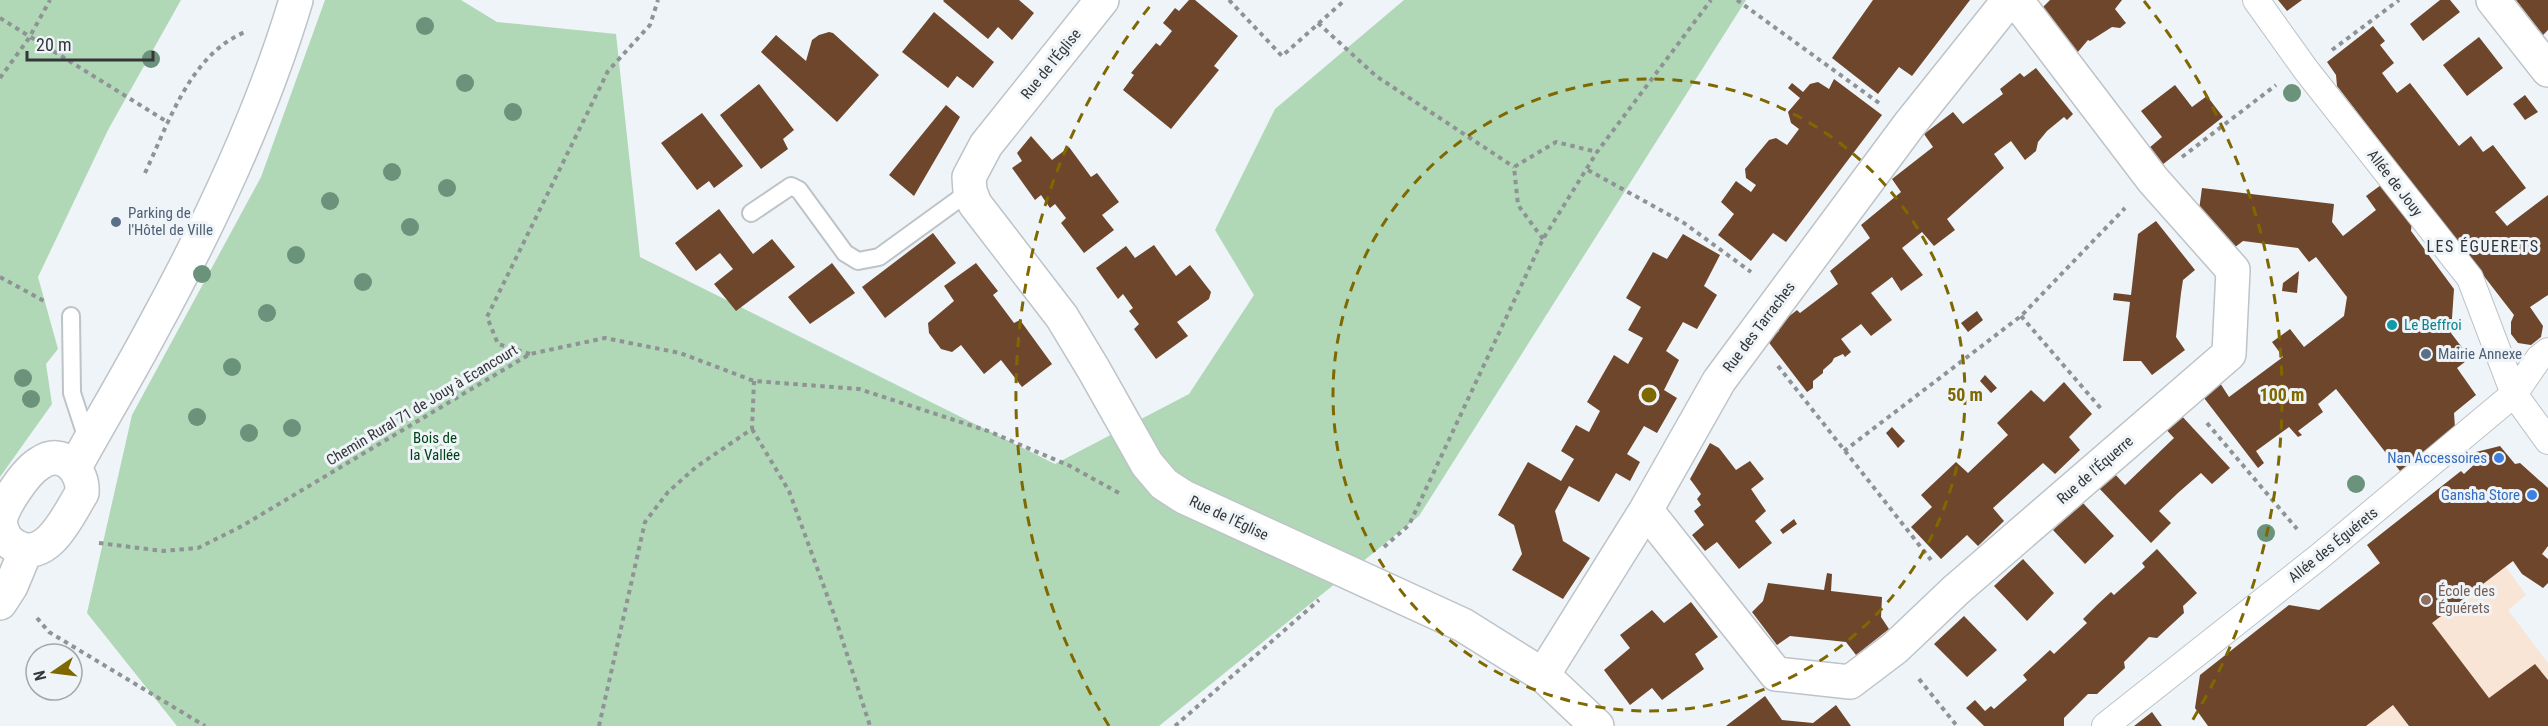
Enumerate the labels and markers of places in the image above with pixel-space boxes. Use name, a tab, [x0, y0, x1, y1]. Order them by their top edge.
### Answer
place label: Parking de l'Hôtel de Ville	[128, 204, 213, 239]
marker: Parking de l'Hôtel de Ville	[109, 215, 123, 229]
place label: Le Beffroi	[2404, 316, 2462, 334]
marker: Le Beffroi	[2385, 318, 2399, 332]
place label: Mairie Annexe	[2438, 345, 2522, 363]
marker: Mairie Annexe	[2419, 347, 2433, 361]
centre of rings	[1639, 385, 1659, 405]
place label: Nan Accessoires	[2387, 449, 2487, 467]
marker: Nan Accessoires	[2492, 451, 2506, 465]
place label: Gansha Store	[2441, 486, 2520, 504]
marker: Gansha Store	[2525, 488, 2539, 502]
place label: École des Éguérets	[2438, 582, 2495, 617]
marker: École des Éguérets	[2419, 593, 2433, 607]

